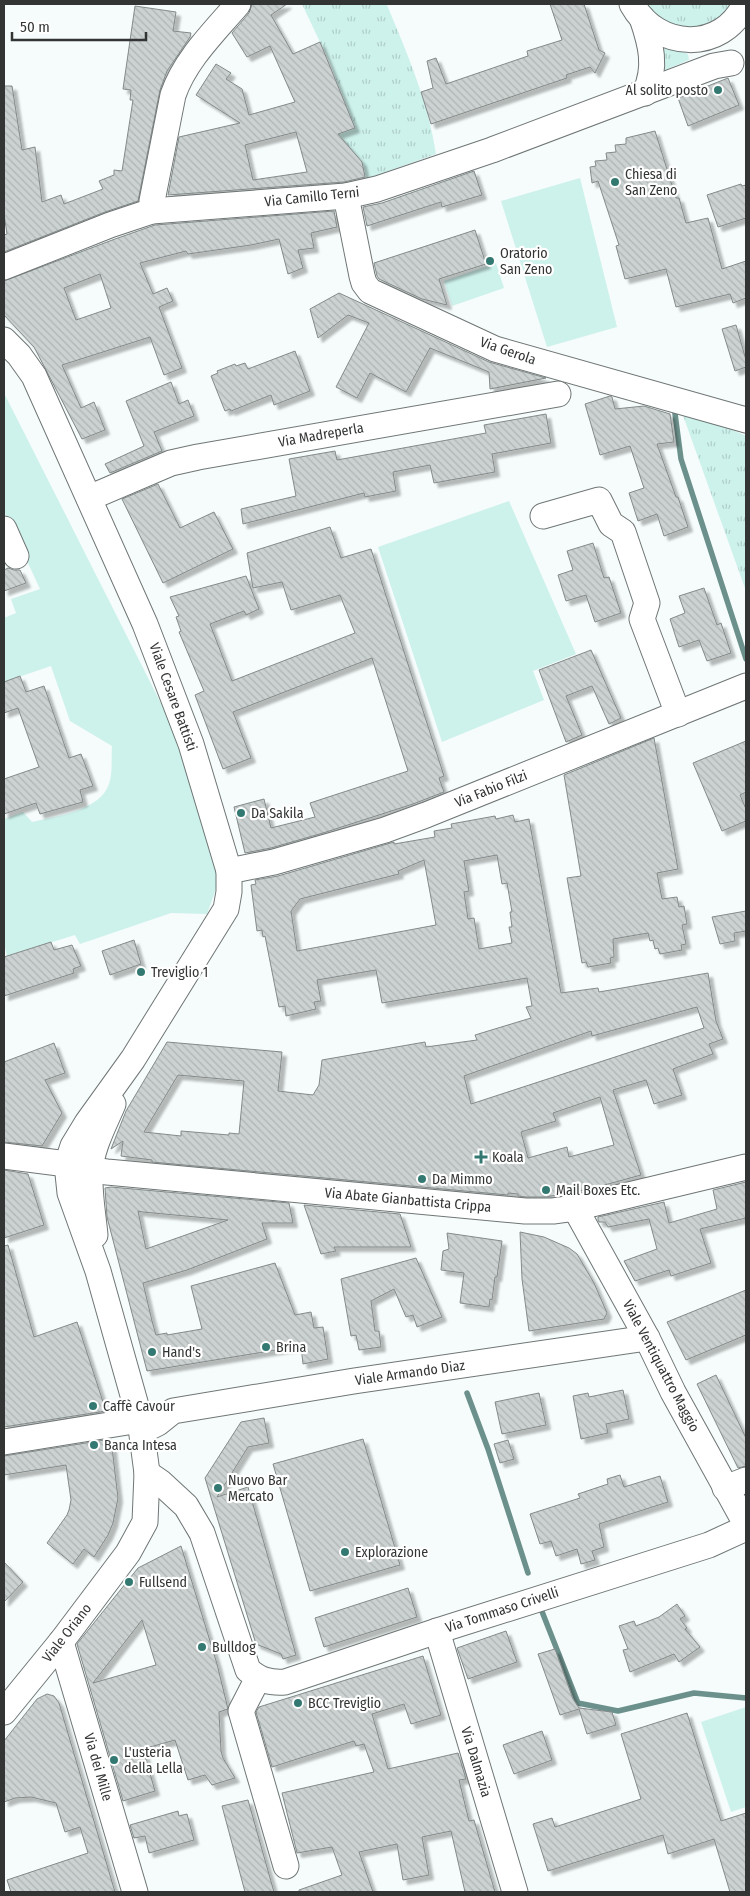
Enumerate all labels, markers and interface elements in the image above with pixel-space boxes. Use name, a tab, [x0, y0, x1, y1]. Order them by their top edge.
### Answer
scale bar	[12, 10, 146, 42]
text: 50 m	[20, 18, 50, 36]
place label: Al solito posto	[626, 82, 708, 99]
marker: Al solito posto	[712, 84, 724, 96]
place label: Chiesa di San Zeno	[625, 166, 677, 199]
marker: Chiesa di San Zeno	[609, 176, 621, 188]
street label: Via Camillo Terni	[264, 184, 360, 210]
place label: Oratorio San Zeno	[500, 245, 552, 278]
marker: Oratorio San Zeno	[484, 255, 496, 267]
street label: Via Gerola	[478, 334, 538, 369]
street label: Via Madreperla	[277, 419, 365, 451]
street label: Viale Cesare Battisti	[146, 641, 200, 753]
street label: Via Fabio Filzi	[452, 767, 530, 811]
place label: Da Sakila	[251, 805, 304, 822]
marker: Da Sakila	[235, 807, 247, 819]
place label: Treviglio 1	[151, 964, 208, 981]
marker: Treviglio 1	[135, 966, 147, 978]
place label: Koala	[492, 1149, 524, 1166]
marker: Koala	[474, 1150, 488, 1164]
place label: Da Mimmo	[432, 1171, 493, 1188]
marker: Da Mimmo	[416, 1173, 428, 1185]
place label: Mail Boxes Etc.	[556, 1182, 640, 1199]
street label: Via Abate Gianbattista Crippa	[324, 1184, 492, 1216]
marker: Mail Boxes Etc.	[540, 1184, 552, 1196]
street label: Viale Ventiquattro Maggio	[619, 1297, 703, 1435]
place label: Brina	[276, 1339, 306, 1356]
marker: Brina	[260, 1341, 272, 1353]
place label: Hand's	[162, 1344, 201, 1361]
marker: Hand's	[146, 1346, 158, 1358]
street label: Viale Armando Diaz	[354, 1357, 466, 1389]
place label: Caffè Cavour	[103, 1398, 175, 1415]
marker: Caffè Cavour	[87, 1400, 99, 1412]
place label: Banca Intesa	[104, 1437, 177, 1454]
marker: Banca Intesa	[88, 1439, 100, 1451]
place label: Nuovo Bar Mercato	[228, 1472, 287, 1505]
marker: Nuovo Bar Mercato	[212, 1482, 224, 1494]
place label: Explorazione	[355, 1544, 428, 1561]
marker: Explorazione	[339, 1546, 351, 1558]
place label: Fullsend	[139, 1574, 187, 1591]
marker: Fullsend	[123, 1576, 135, 1588]
street label: Via Tommaso Crivelli	[443, 1584, 561, 1636]
street label: Viale Oriano	[39, 1600, 95, 1666]
place label: Bulldog	[212, 1639, 256, 1656]
marker: Bulldog	[196, 1641, 208, 1653]
place label: BCC Treviglio	[308, 1695, 381, 1712]
marker: BCC Treviglio	[292, 1697, 304, 1709]
street label: Via Dalmazia	[457, 1725, 495, 1799]
street label: Via dei Mille	[80, 1731, 116, 1803]
place label: L'usteria della Lella	[124, 1744, 183, 1777]
marker: L'usteria della Lella	[108, 1754, 120, 1766]

